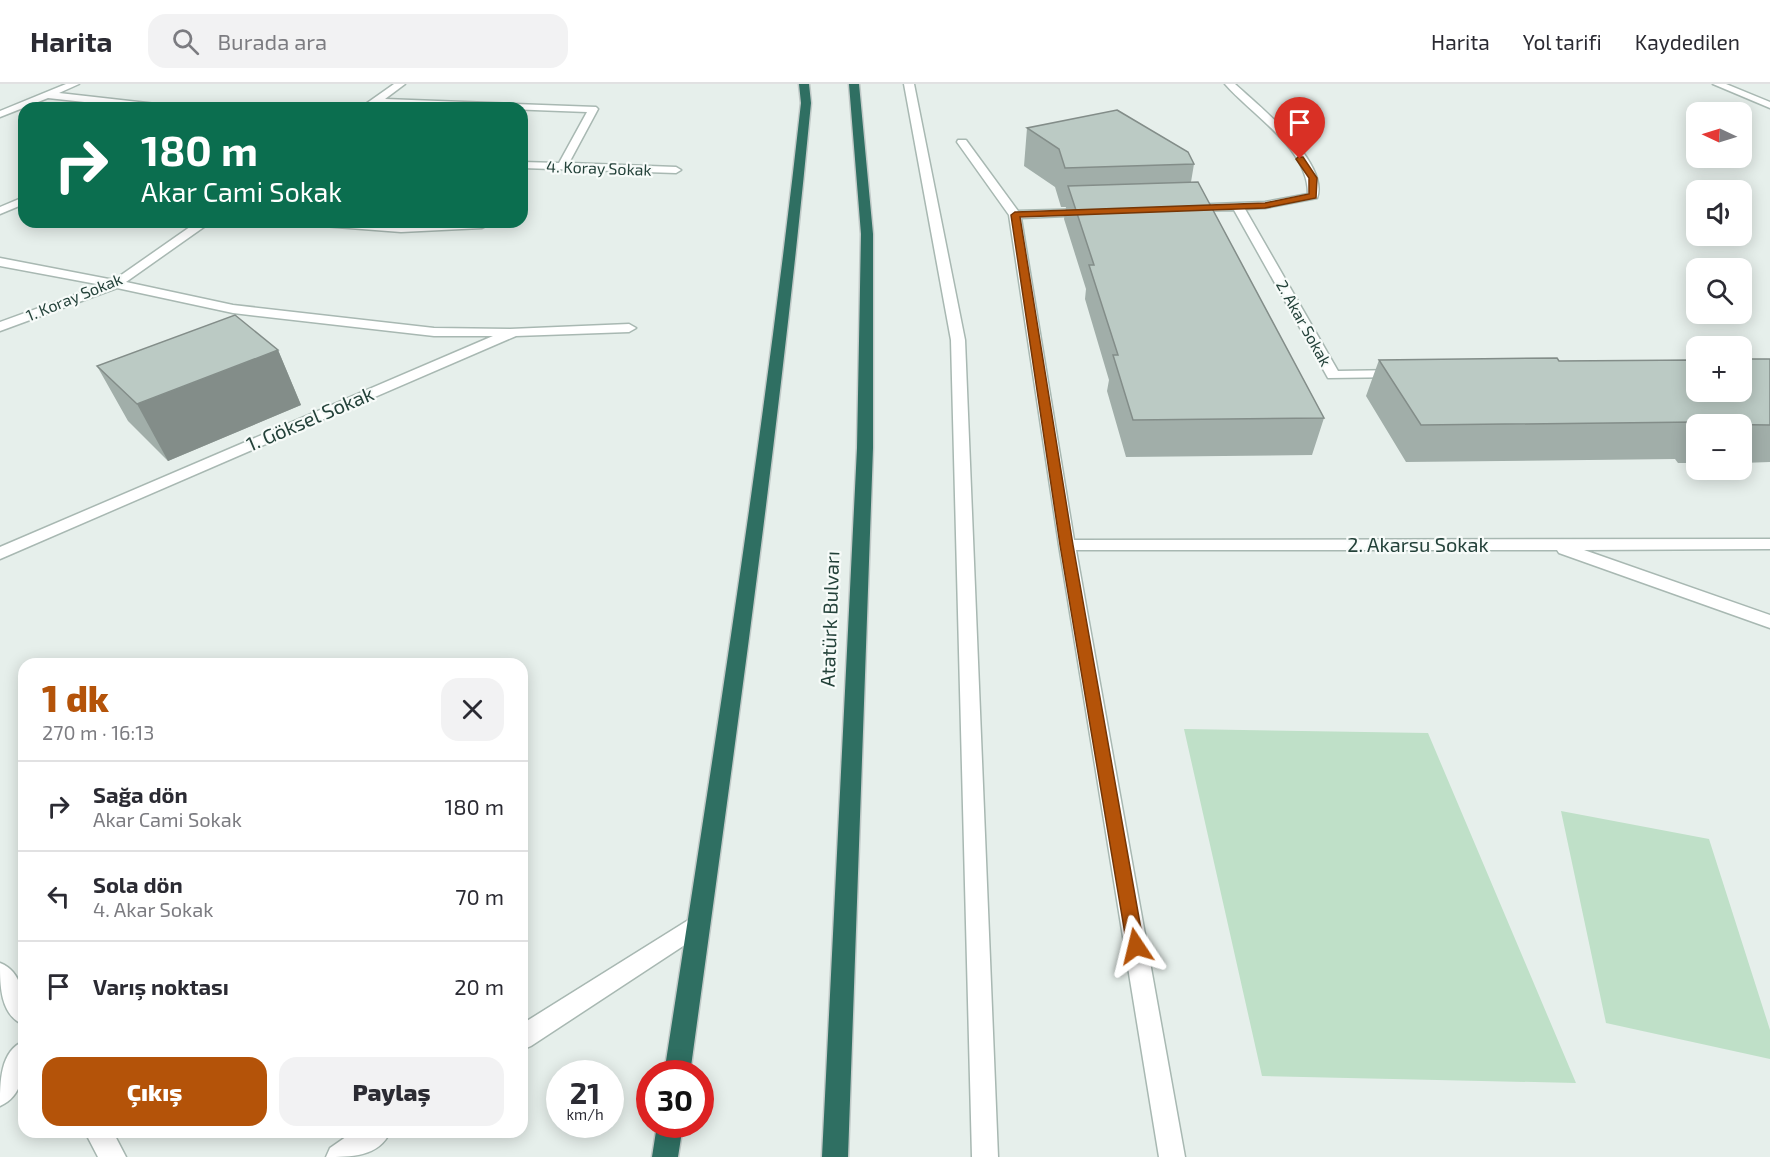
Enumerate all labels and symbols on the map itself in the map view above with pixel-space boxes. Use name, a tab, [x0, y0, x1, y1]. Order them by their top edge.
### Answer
pin	[1274, 97, 1325, 159]
north arrow	[1686, 102, 1752, 168]
street label: 4. Koray Sokak	[546, 156, 652, 179]
street label: 1. Koray Sokak	[23, 269, 125, 324]
street label: 2. Akar Sokak	[1273, 276, 1336, 369]
street label: 1. Göksel Sokak	[242, 380, 377, 456]
street label: 2. Akarsu Sokak	[1347, 532, 1489, 556]
street label: Atatürk Bulvarı	[815, 551, 843, 687]
position arrow	[1104, 914, 1168, 978]
speed limit sign: 30	[636, 1060, 714, 1138]

